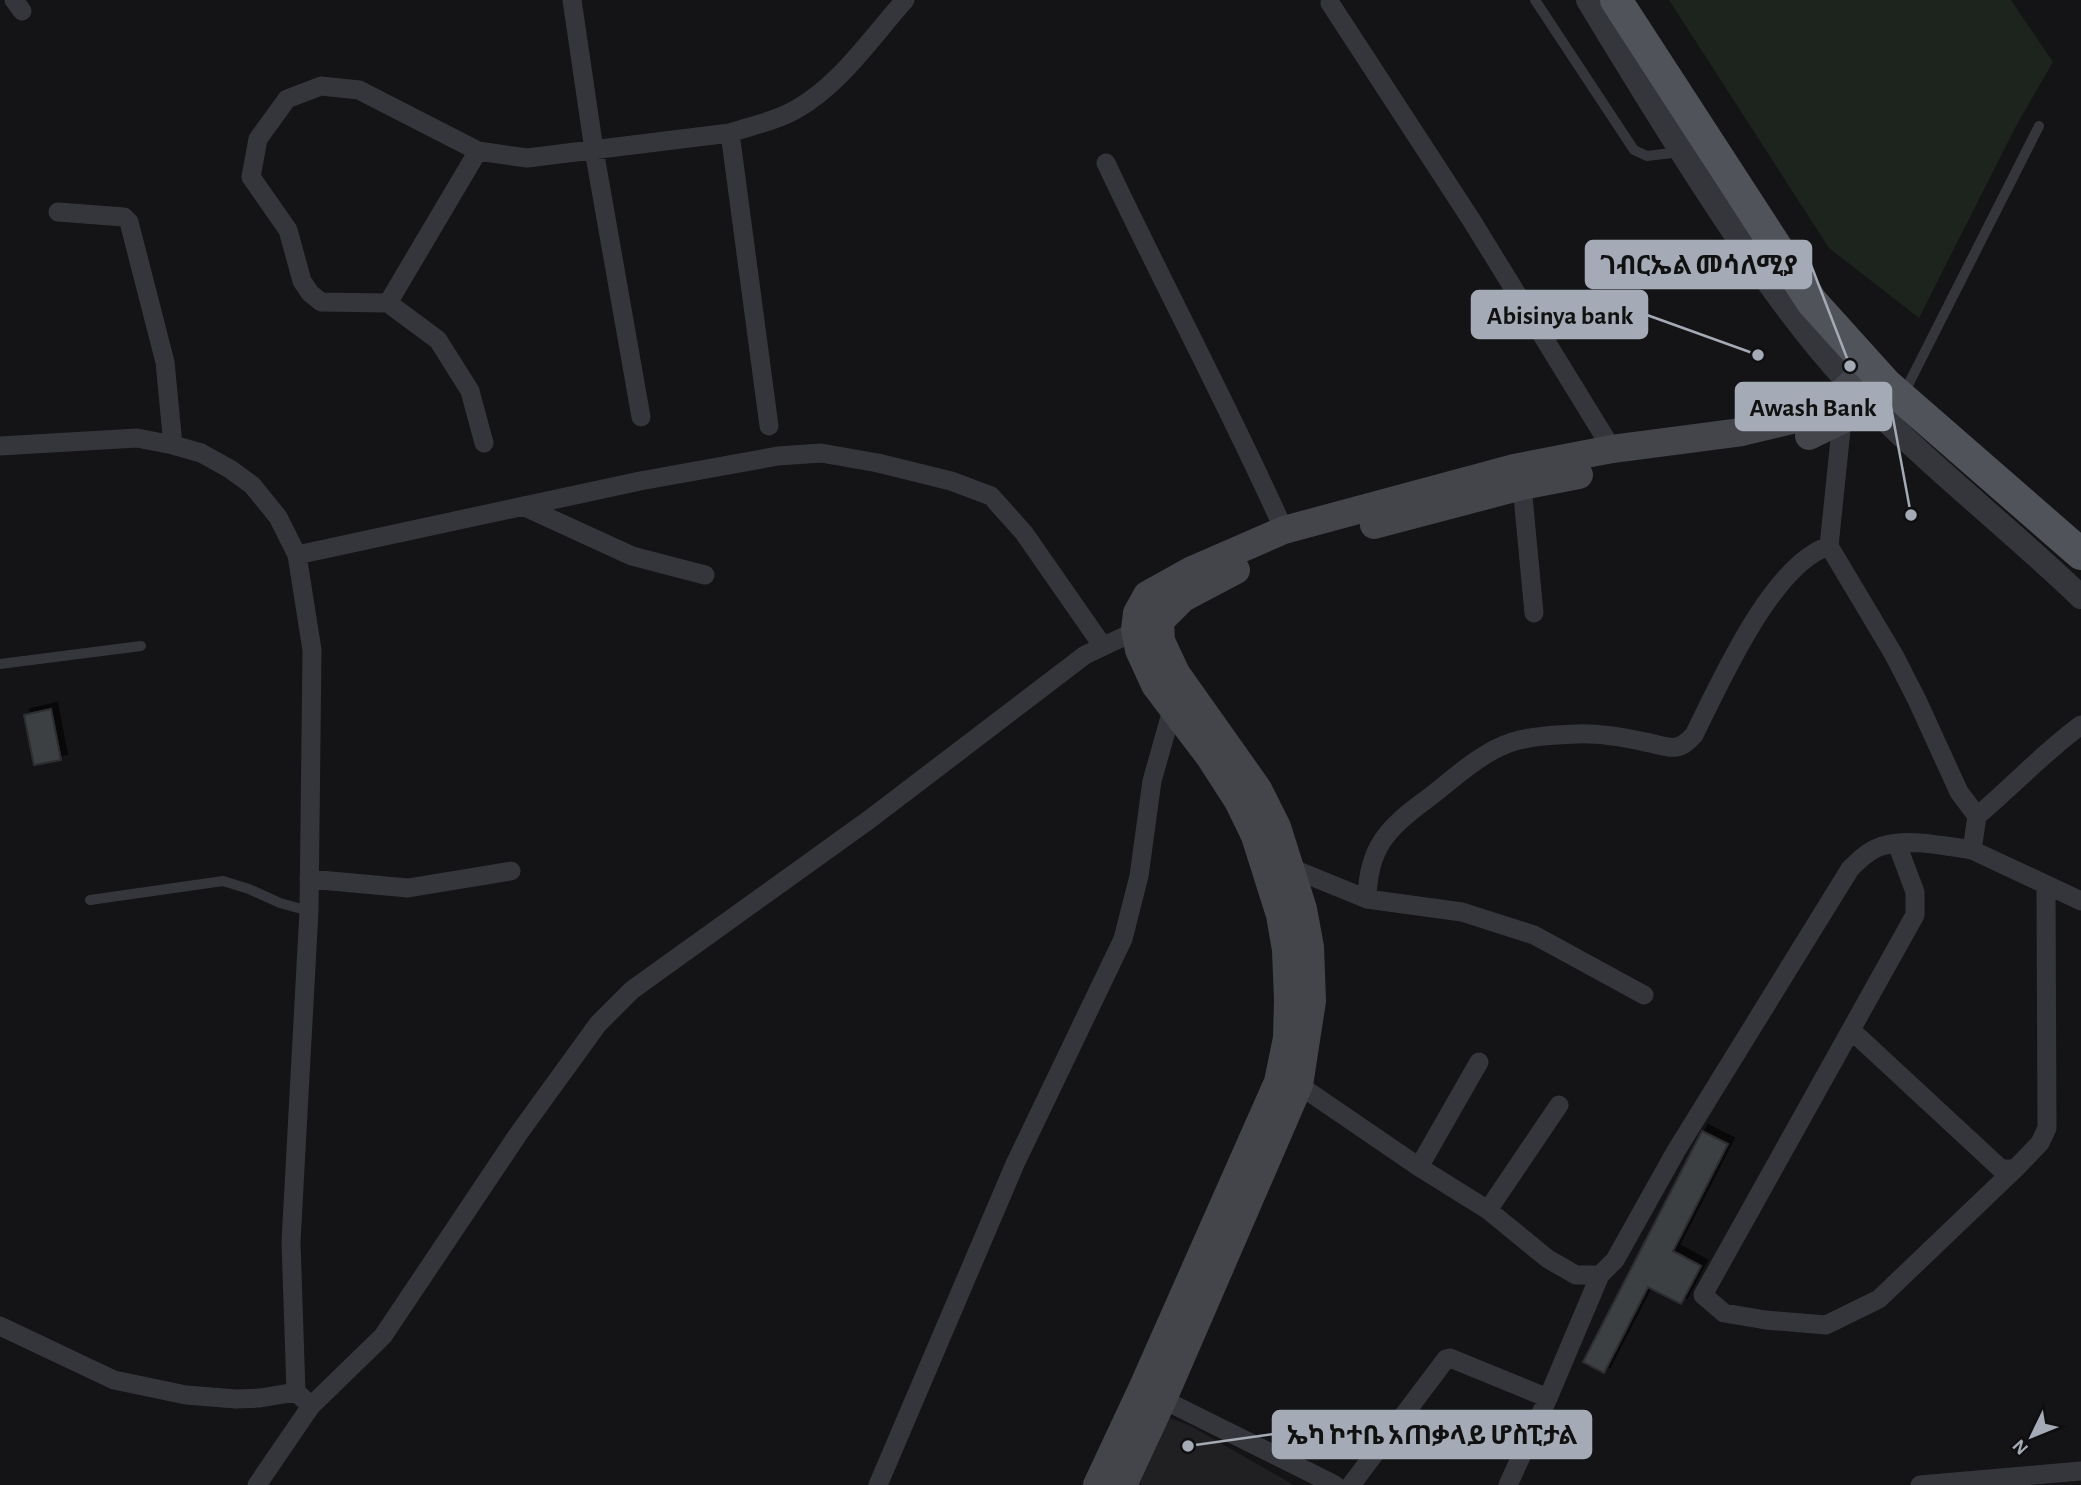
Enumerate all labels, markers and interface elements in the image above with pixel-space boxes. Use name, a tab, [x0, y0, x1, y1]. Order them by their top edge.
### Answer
callout: ገብርኤል መሳለሚያ	[1586, 241, 1811, 288]
text: ገብርኤል መሳለሚያ	[1600, 253, 1798, 279]
callout: Abisinya bank	[1472, 291, 1647, 338]
text: Abisinya bank	[1487, 303, 1633, 329]
callout: Awash Bank	[1736, 383, 1891, 430]
text: Awash Bank	[1749, 395, 1877, 421]
north arrow	[1997, 1401, 2067, 1471]
callout: ኤካ ኮተቤ አጠቃላይ ሆስፒታል	[1273, 1411, 1591, 1458]
text: ኤካ ኮተቤ አጠቃላይ ሆስፒታል	[1287, 1423, 1577, 1449]
text: N	[2009, 1435, 2032, 1458]

